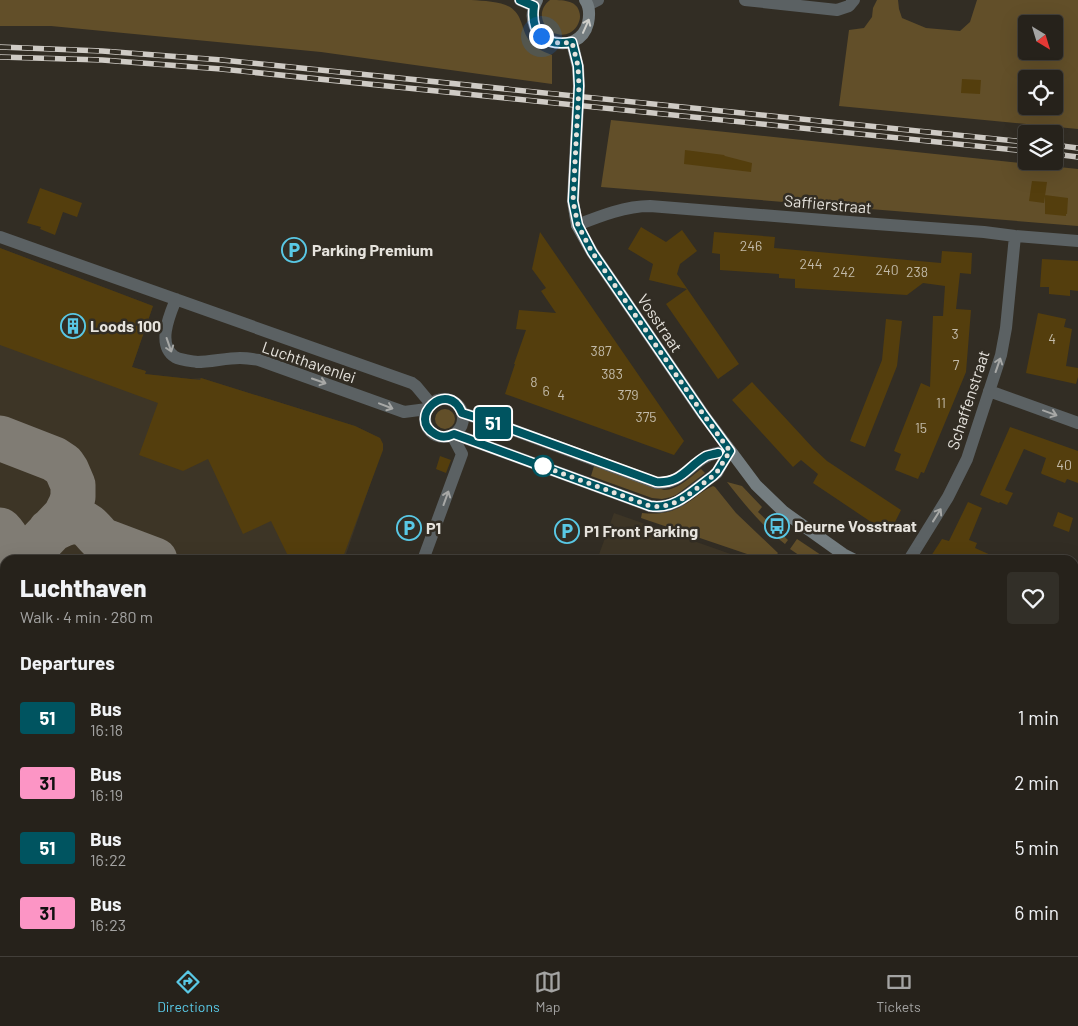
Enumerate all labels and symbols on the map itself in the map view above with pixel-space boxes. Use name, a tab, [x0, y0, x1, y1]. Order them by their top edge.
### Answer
north arrow	[1018, 15, 1062, 60]
one-way arrow	[581, 19, 591, 34]
your location	[529, 24, 554, 49]
street label: Saffierstraat	[783, 190, 873, 217]
parking icon: Parking Premium	[281, 237, 307, 263]
house number: 246	[740, 237, 762, 254]
place label: Parking Premium	[312, 240, 433, 259]
house number: 244	[800, 255, 822, 272]
house number: 240	[875, 261, 899, 278]
house number: 242	[833, 263, 855, 280]
house number: 238	[906, 263, 928, 280]
street label: Vosstraat	[634, 290, 687, 355]
building icon: Loods 100	[60, 313, 86, 339]
place label: Loods 100	[90, 316, 161, 335]
house number: 3	[951, 325, 959, 342]
house number: 4	[1048, 330, 1056, 347]
one-way arrow	[164, 337, 174, 353]
street label: Luchthavenlei	[260, 337, 359, 386]
house number: 387	[590, 342, 612, 359]
street label: Schaffenstraat	[942, 348, 993, 452]
house number: 7	[953, 356, 960, 373]
one-way arrow	[993, 358, 1003, 374]
house number: 383	[601, 365, 623, 382]
house number: 8	[530, 373, 538, 390]
one-way arrow	[311, 377, 327, 387]
house number: 6	[542, 382, 550, 399]
house number: 4	[557, 386, 565, 403]
house number: 379	[617, 386, 639, 403]
house number: 11	[936, 394, 946, 411]
one-way arrow	[377, 402, 393, 411]
line badge: 51	[470, 407, 516, 439]
house number: 375	[635, 408, 657, 425]
one-way arrow	[1042, 409, 1057, 418]
house number: 15	[915, 419, 927, 436]
unlabelled marker	[532, 455, 554, 477]
house number: 40	[1056, 456, 1072, 473]
one-way arrow	[442, 490, 451, 506]
one-way arrow	[932, 509, 942, 523]
bus stop icon: Deurne Vosstraat	[764, 513, 790, 539]
parking icon: P1	[396, 515, 422, 541]
place label: Deurne Vosstraat	[794, 516, 917, 535]
place label: P1	[426, 518, 441, 537]
parking icon: P1 Front Parking	[554, 518, 580, 544]
place label: P1 Front Parking	[584, 521, 698, 540]

